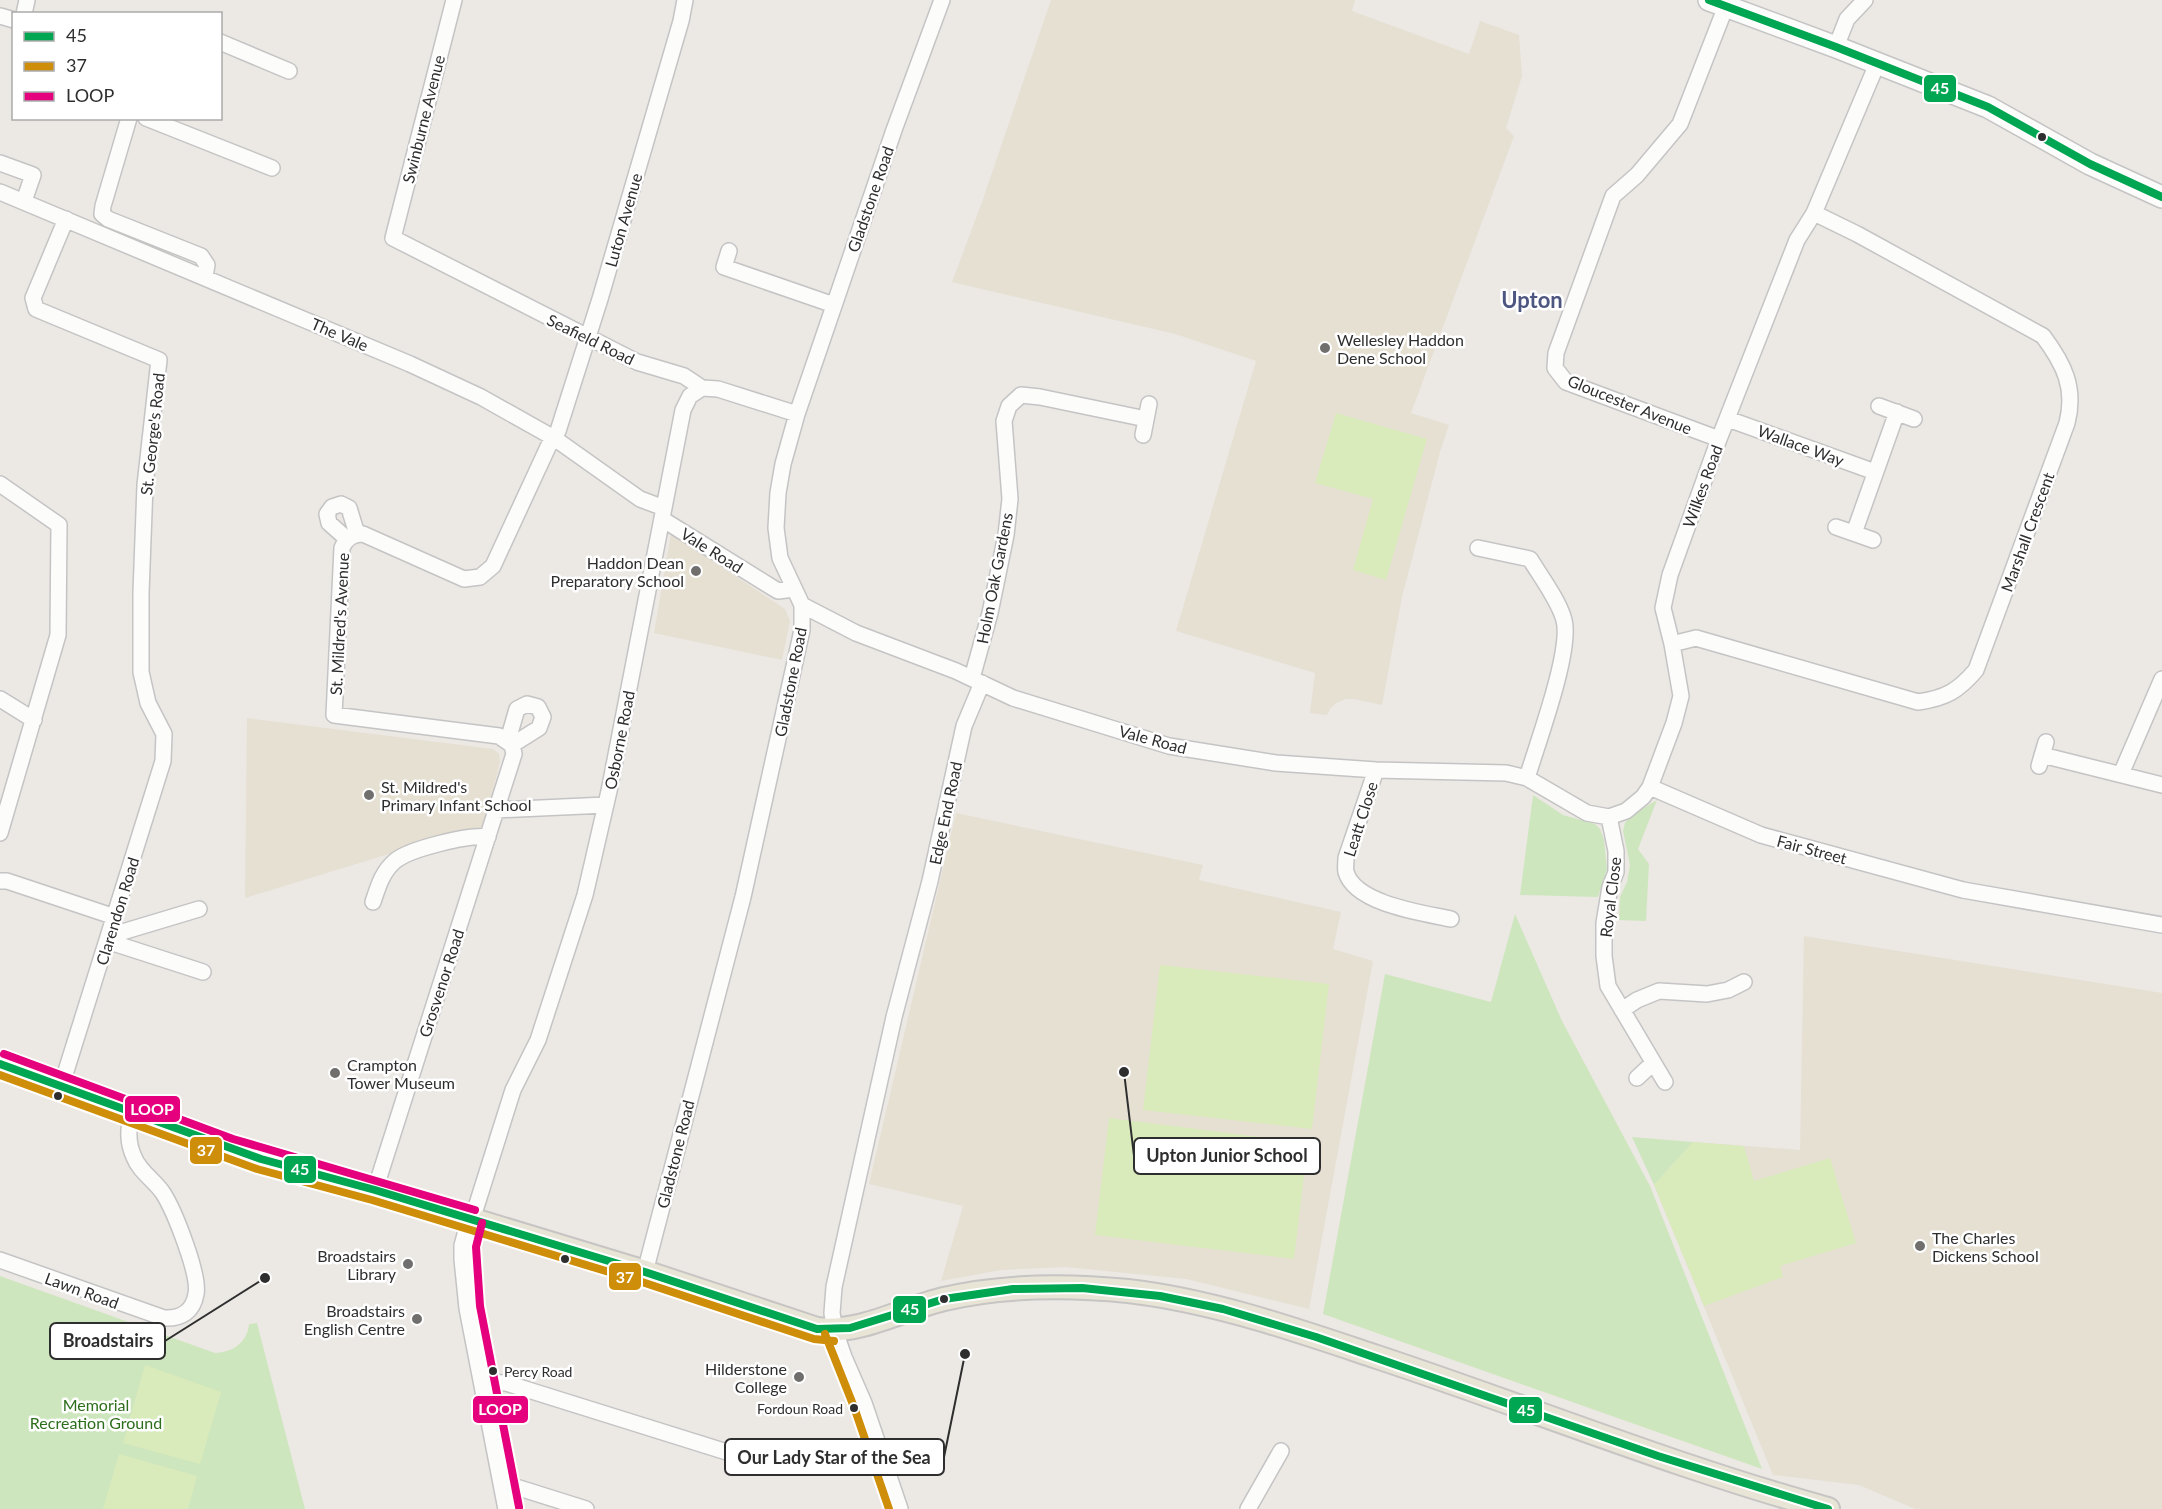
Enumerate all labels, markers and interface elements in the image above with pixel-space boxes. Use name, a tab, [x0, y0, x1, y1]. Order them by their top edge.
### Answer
legend	[12, 12, 222, 120]
text: 45	[66, 24, 87, 46]
street label: Swinburne Avenue	[398, 53, 448, 185]
text: 37	[66, 54, 87, 76]
line badge: 45	[1923, 74, 1957, 103]
text: 45	[1931, 78, 1949, 97]
text: LOOP	[66, 84, 114, 106]
unlabelled marker	[2036, 131, 2048, 143]
street label: Gladstone Road	[843, 143, 897, 255]
street label: Luton Avenue	[601, 171, 645, 269]
district label: Upton	[1501, 286, 1563, 313]
street label: Seafield Road	[544, 310, 638, 368]
street label: The Vale	[309, 314, 371, 354]
place label: Wellesley Haddon Dene School	[1337, 330, 1464, 367]
marker: Wellesley Haddon Dene School	[1318, 341, 1332, 355]
street label: Gloucester Avenue	[1565, 370, 1695, 438]
street label: St. George's Road	[136, 372, 168, 496]
street label: Wallace Way	[1755, 421, 1848, 470]
street label: Wilkes Road	[1678, 442, 1726, 530]
street label: Marshall Crescent	[1997, 469, 2058, 594]
street label: Holm Oak Gardens	[972, 511, 1016, 645]
street label: Vale Road	[678, 524, 746, 576]
street label: St. Mildred's Avenue	[326, 552, 352, 696]
place label: Haddon Dean Preparatory School	[550, 553, 684, 590]
marker: Haddon Dean Preparatory School	[689, 564, 703, 578]
street label: Gladstone Road	[770, 626, 810, 738]
street label: Osborne Road	[600, 689, 638, 791]
street label: Vale Road	[1117, 721, 1189, 757]
street label: Edge End Road	[925, 760, 965, 866]
place label: St. Mildred's Primary Infant School	[381, 777, 531, 814]
street label: Leatt Close	[1339, 779, 1381, 859]
marker: St. Mildred's Primary Infant School	[362, 788, 376, 802]
street label: Fair Street	[1775, 831, 1849, 867]
street label: Clarendon Road	[92, 855, 142, 967]
street label: Royal Close	[1596, 856, 1624, 938]
street label: Grosvenor Road	[415, 927, 467, 1039]
place label: Crampton Tower Museum	[347, 1055, 455, 1092]
marker: Crampton Tower Museum	[328, 1066, 342, 1080]
unlabelled marker	[52, 1090, 64, 1102]
line badge: LOOP	[124, 1095, 181, 1123]
street label: Gladstone Road	[652, 1098, 698, 1210]
text: LOOP	[130, 1099, 174, 1118]
line badge: 37	[189, 1136, 223, 1165]
callout: Upton Junior School	[1134, 1138, 1320, 1174]
text: 37	[197, 1140, 215, 1159]
text: Upton Junior School	[1146, 1144, 1308, 1166]
line badge: 45	[283, 1155, 317, 1184]
text: 45	[291, 1159, 309, 1178]
place label: The Charles Dickens School	[1932, 1228, 2039, 1265]
marker: The Charles Dickens School	[1913, 1239, 1927, 1253]
place label: Broadstairs Library	[317, 1246, 397, 1283]
unlabelled marker	[559, 1253, 571, 1265]
marker: Broadstairs Library	[401, 1257, 415, 1271]
line badge: 37	[608, 1262, 642, 1291]
text: 37	[616, 1267, 634, 1286]
street label: Lawn Road	[42, 1268, 122, 1312]
unlabelled marker	[938, 1293, 950, 1305]
line badge: 45	[892, 1295, 927, 1324]
text: 45	[901, 1299, 919, 1318]
place label: Broadstairs English Centre	[304, 1301, 405, 1338]
marker: Broadstairs English Centre	[410, 1312, 424, 1326]
callout: Broadstairs	[50, 1323, 165, 1359]
text: Broadstairs	[63, 1329, 153, 1351]
place label: Hilderstone College	[705, 1359, 787, 1396]
place label: Percy Road	[504, 1363, 572, 1380]
marker: Percy Road	[487, 1365, 499, 1377]
marker: Hilderstone College	[792, 1370, 806, 1384]
park label: Memorial Recreation Ground	[30, 1395, 162, 1432]
line badge: LOOP	[472, 1395, 529, 1424]
line badge: 45	[1508, 1396, 1543, 1424]
text: LOOP	[478, 1399, 522, 1418]
place label: Fordoun Road	[757, 1400, 843, 1417]
text: 45	[1517, 1400, 1535, 1419]
marker: Fordoun Road	[848, 1402, 860, 1414]
callout: Our Lady Star of the Sea	[725, 1439, 944, 1475]
text: Our Lady Star of the Sea	[737, 1446, 931, 1468]

